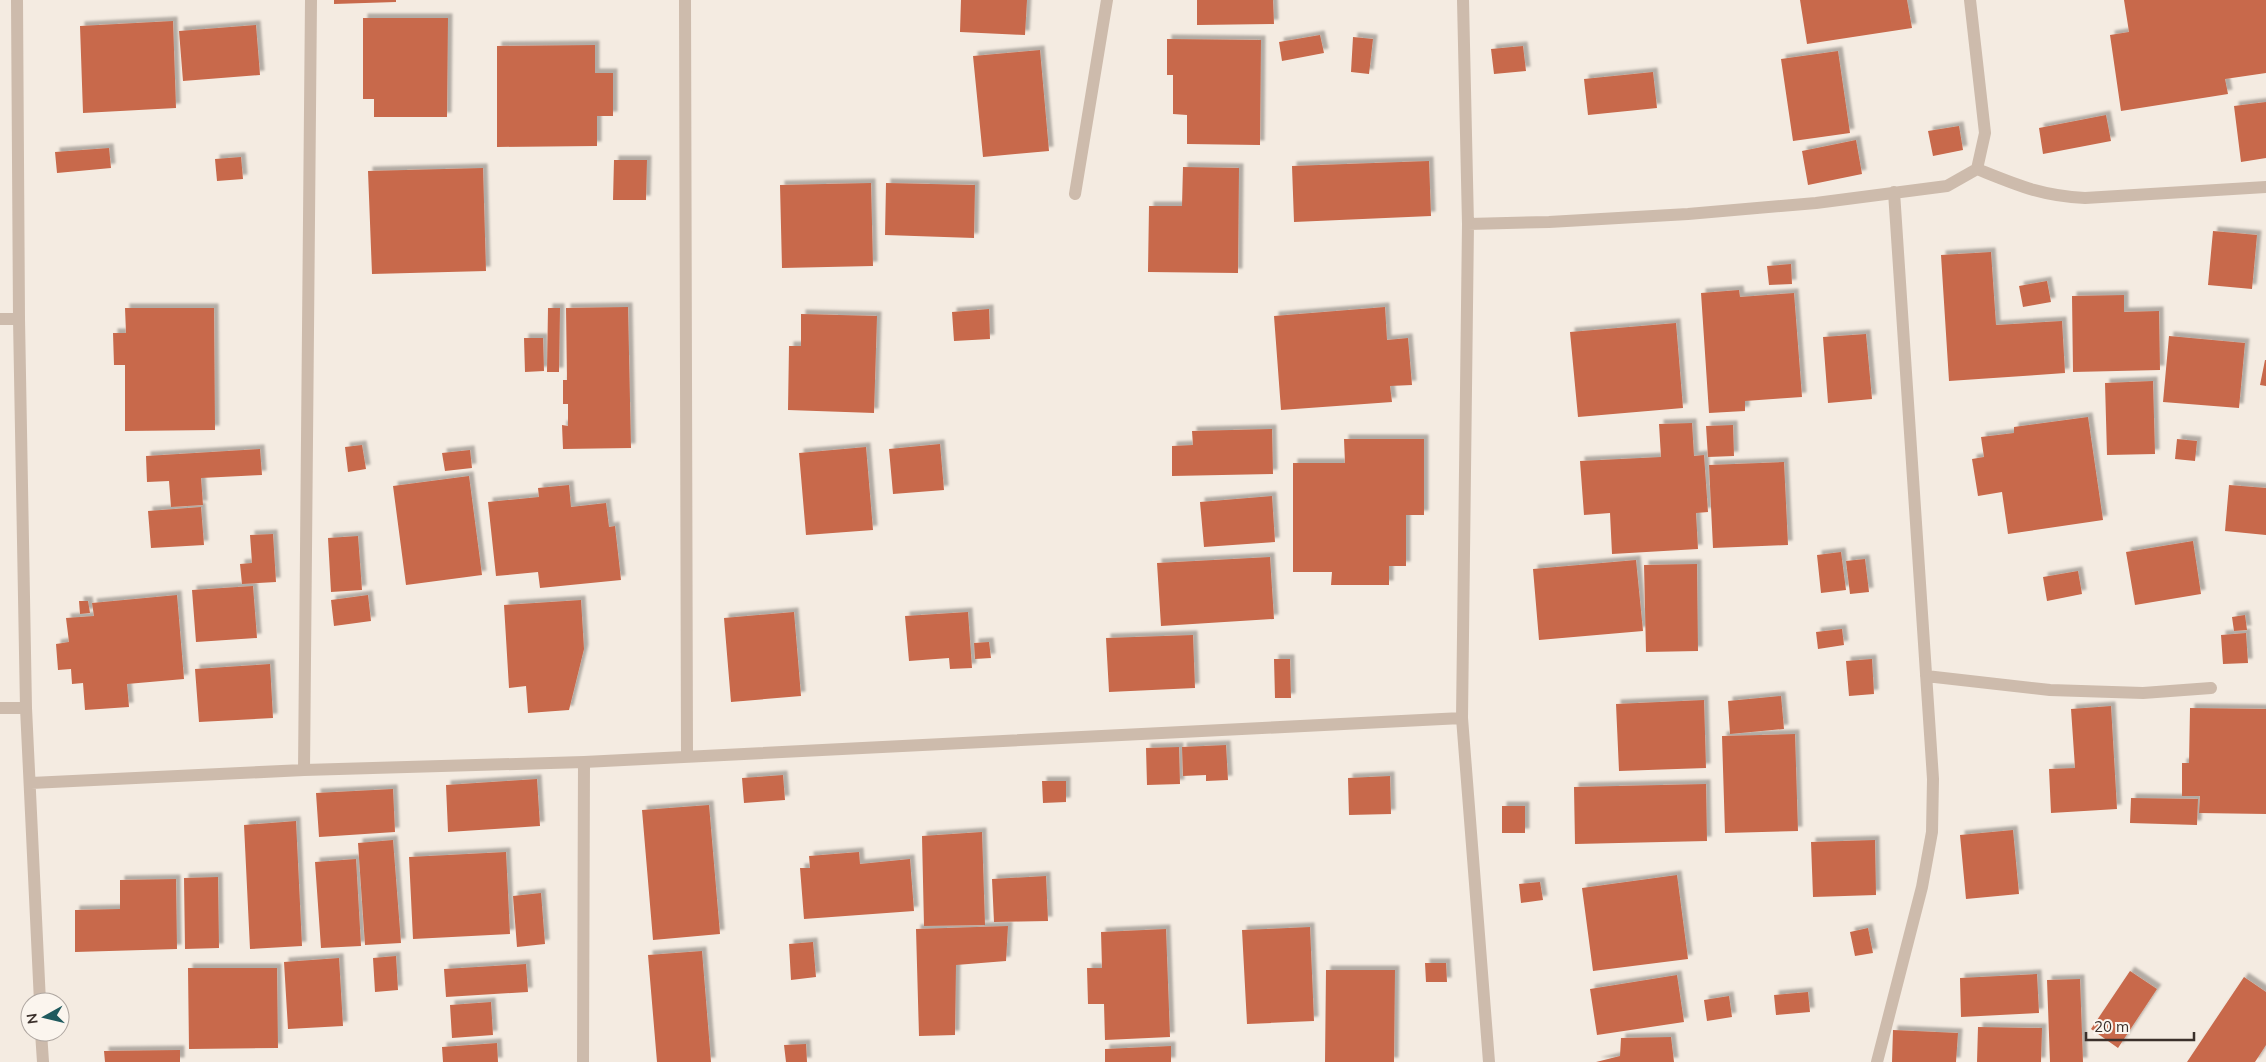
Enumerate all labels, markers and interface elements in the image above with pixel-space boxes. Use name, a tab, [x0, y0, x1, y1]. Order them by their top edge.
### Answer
north arrow	[20, 992, 70, 1042]
scale bar	[2086, 1010, 2194, 1042]
text: N	[22, 1012, 42, 1025]
text: 20 m	[2094, 1017, 2129, 1036]

